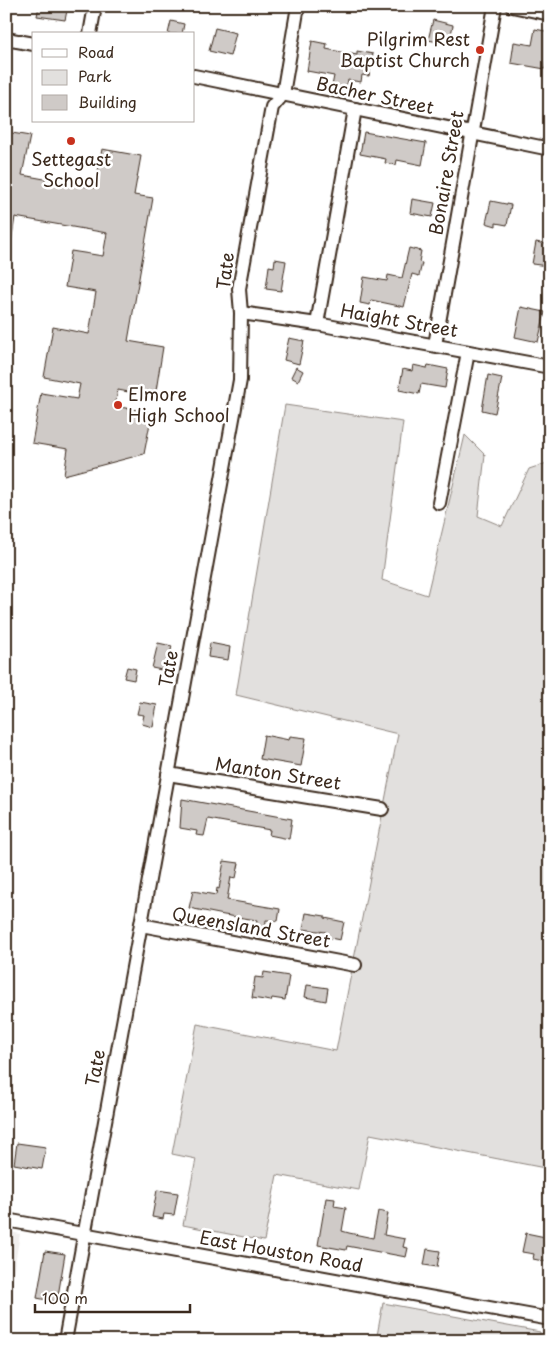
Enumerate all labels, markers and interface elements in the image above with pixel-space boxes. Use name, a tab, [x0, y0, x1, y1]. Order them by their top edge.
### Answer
place label: Pilgrim Rest Baptist Church	[340, 25, 470, 73]
legend	[32, 32, 195, 122]
text: Road	[78, 40, 114, 63]
marker: Pilgrim Rest Baptist Church	[474, 44, 486, 56]
text: Park	[78, 64, 112, 87]
street label: Bacher Street	[314, 69, 437, 120]
text: Building	[78, 90, 137, 113]
street label: Bonaire Street	[421, 108, 470, 237]
marker: Settegast School	[65, 135, 77, 147]
place label: Settegast School	[31, 145, 111, 193]
street label: Tate	[209, 251, 240, 291]
street label: Haight Street	[338, 296, 460, 343]
place label: Elmore High School	[128, 380, 230, 428]
marker: Elmore High School	[112, 399, 124, 411]
street label: Tate	[151, 648, 184, 689]
street label: Manton Street	[213, 749, 343, 796]
street label: Queensland Street	[170, 899, 333, 954]
street label: Tate	[78, 1047, 111, 1089]
street label: East Houston Road	[198, 1223, 365, 1278]
scale bar	[35, 1282, 190, 1314]
text: 100 m	[42, 1286, 88, 1309]

